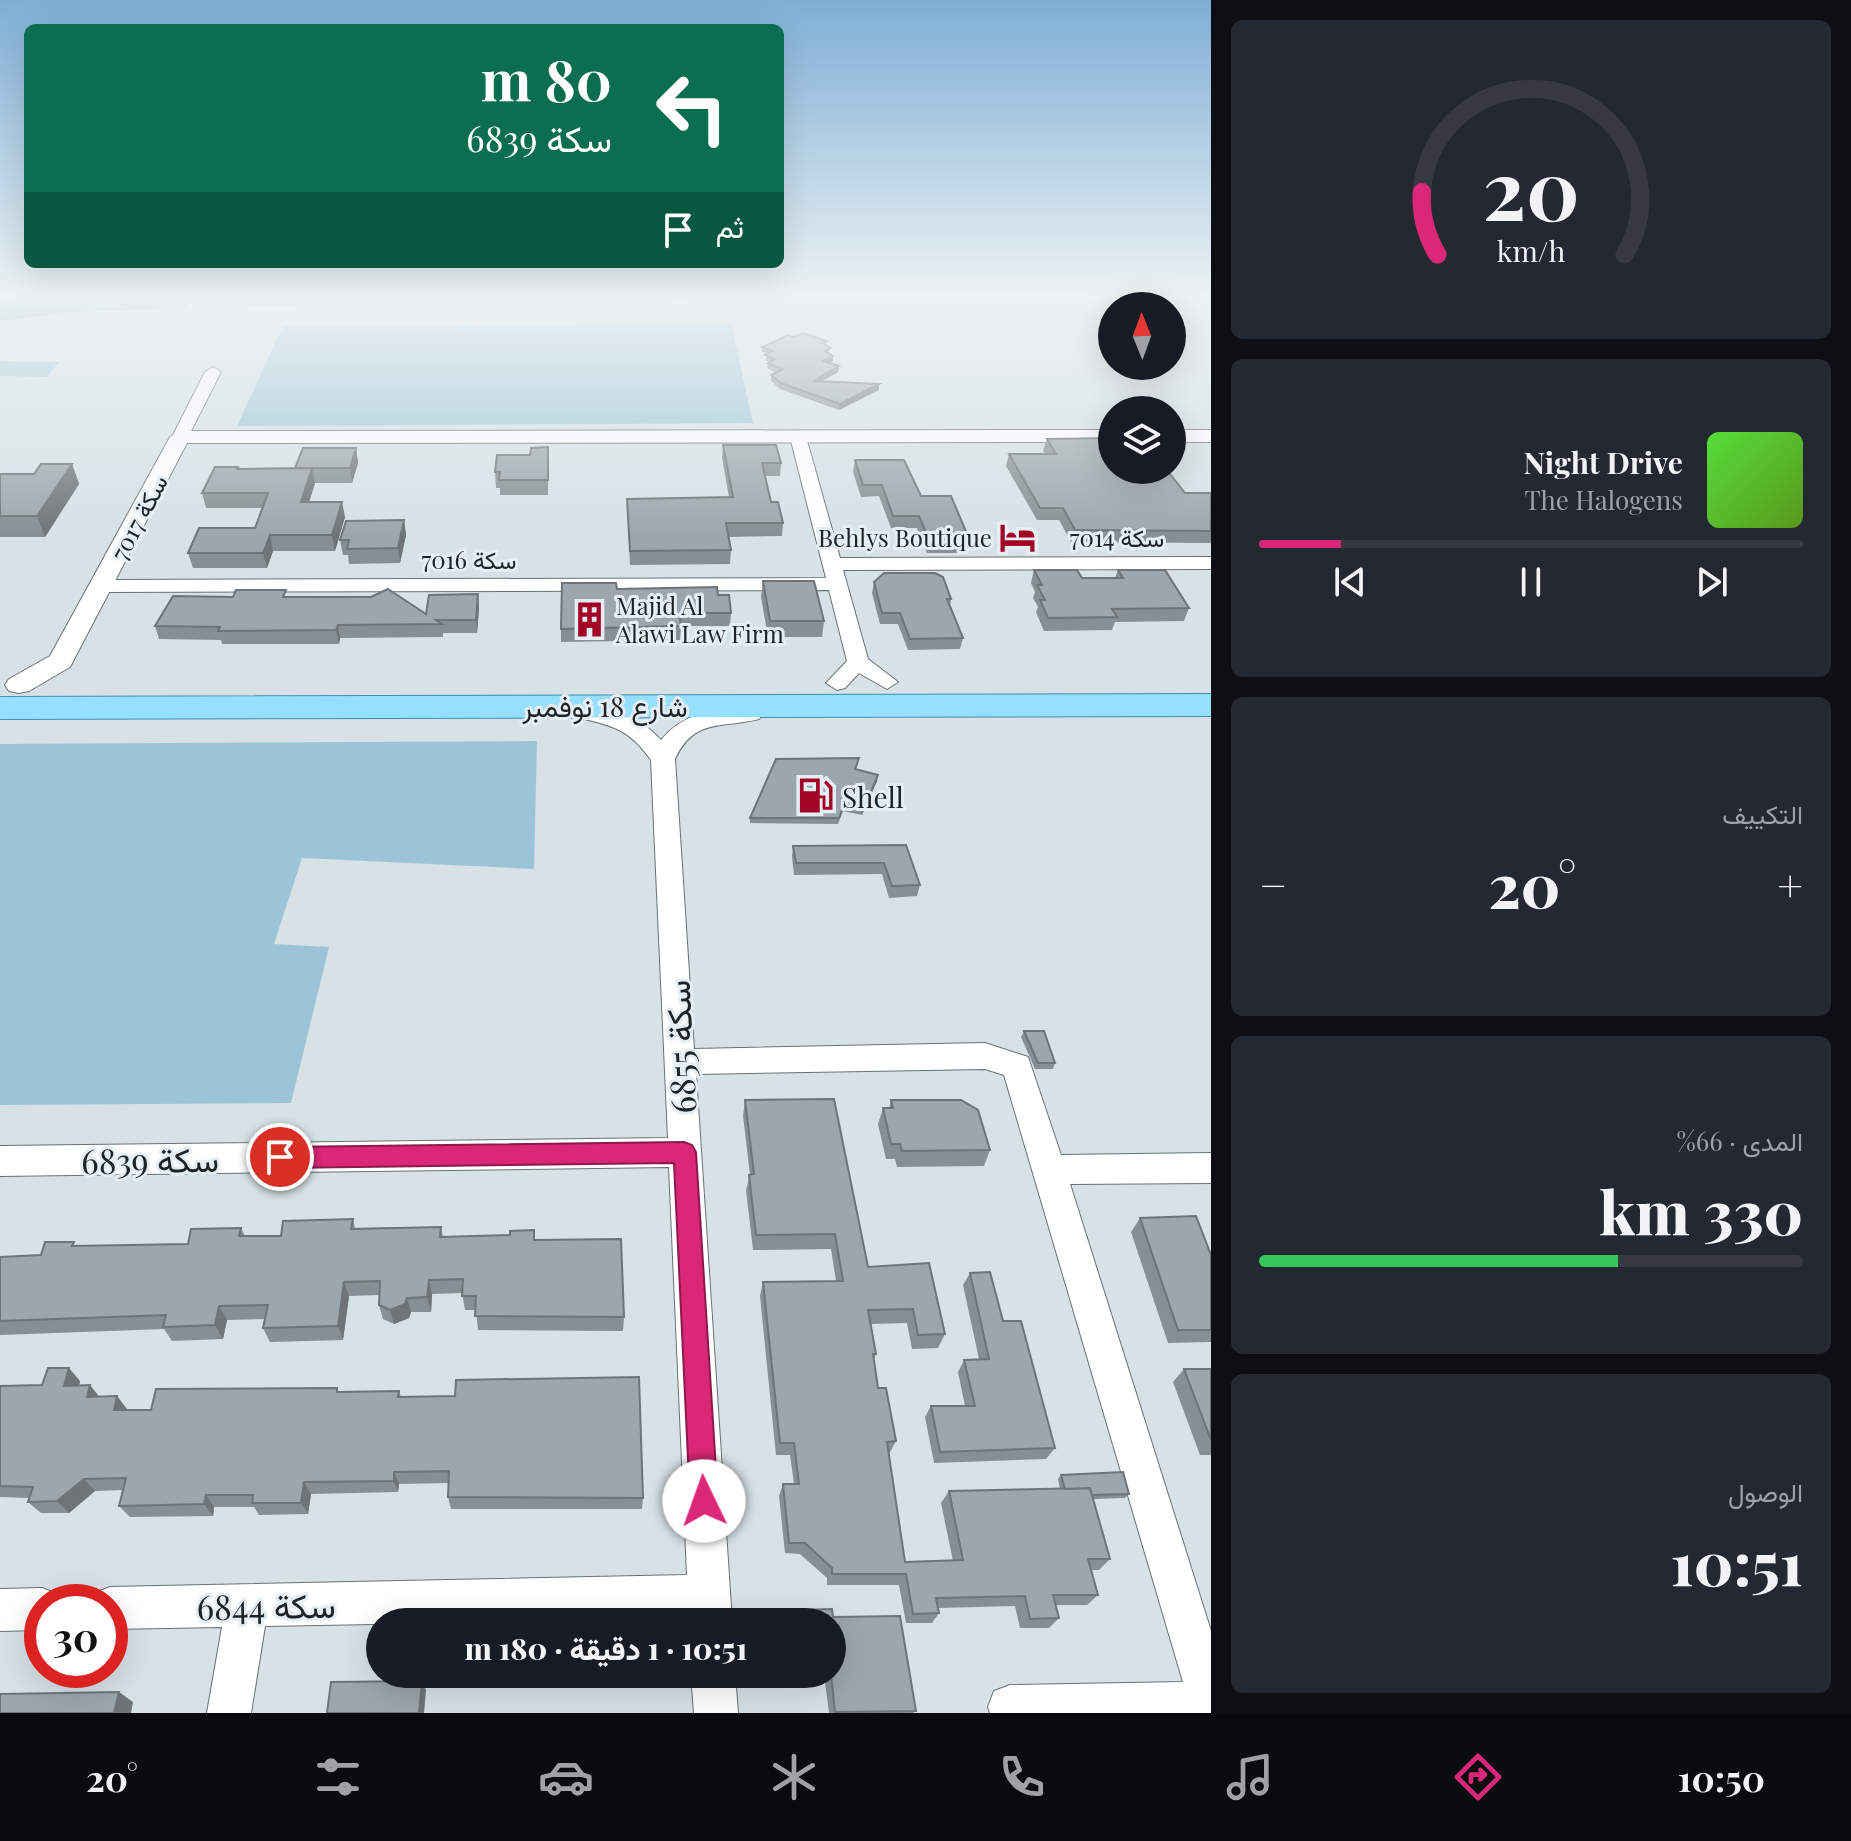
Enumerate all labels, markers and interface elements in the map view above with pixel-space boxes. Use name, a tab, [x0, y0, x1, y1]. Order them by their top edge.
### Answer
text: 80 m	[481, 41, 612, 116]
icon: left	[640, 56, 744, 160]
text: سكة 6839	[466, 113, 612, 161]
text: 20	[1482, 131, 1580, 242]
text: ثم	[716, 206, 744, 246]
icon: arrive	[656, 208, 700, 252]
text: km/h	[1497, 231, 1565, 269]
north arrow	[1098, 292, 1186, 380]
map controls	[1098, 292, 1186, 484]
button: layers	[1098, 396, 1186, 484]
text: Night Drive	[1523, 442, 1683, 482]
street label: سكة 7017	[102, 469, 174, 565]
text: The Halogens	[1524, 482, 1683, 517]
hotel icon: Behlys Boutique	[999, 518, 1037, 556]
place label: Behlys Boutique	[818, 521, 992, 553]
street label: سكة 7014	[1070, 521, 1164, 553]
street label: سكة 7016	[421, 543, 517, 575]
icon: previous	[1328, 560, 1372, 604]
icon: pause	[1509, 560, 1553, 604]
icon: next	[1690, 560, 1734, 604]
place label: Majid Al Alawi Law Firm	[615, 589, 784, 649]
building icon: Majid Al Alawi Law Firm	[571, 600, 609, 638]
street label: شارع 18 نوفمبر	[522, 687, 688, 726]
fuel station icon: Shell	[797, 777, 835, 815]
place label: Shell	[842, 778, 904, 815]
text: التكييف	[1722, 796, 1803, 831]
text: 20°	[1488, 843, 1576, 923]
text: −	[1259, 854, 1287, 913]
text: +	[1777, 854, 1803, 913]
street label: سكة 6855	[653, 979, 705, 1115]
pin	[246, 1123, 314, 1191]
text: المدى · 66%	[1676, 1123, 1803, 1158]
street label: سكة 6839	[81, 1135, 219, 1183]
icon: arrive	[258, 1135, 302, 1179]
text: 330 km	[1599, 1170, 1803, 1250]
position arrow	[662, 1459, 746, 1543]
text: الوصول	[1728, 1474, 1803, 1509]
text: 10:51	[1671, 1521, 1803, 1601]
street label: سكة 6844	[196, 1581, 336, 1629]
speed limit sign: 30	[24, 1584, 128, 1688]
text: 10:51 · 1 دقيقة · 180 m	[465, 1628, 747, 1668]
icon: filters	[310, 1749, 366, 1805]
icon: car	[538, 1749, 594, 1805]
icon: climate	[766, 1749, 822, 1805]
icon: phone	[994, 1749, 1050, 1805]
icon: music	[1222, 1749, 1278, 1805]
icon: directions	[1450, 1749, 1506, 1805]
text: 20°	[86, 1753, 138, 1801]
text: 10:50	[1678, 1753, 1765, 1801]

